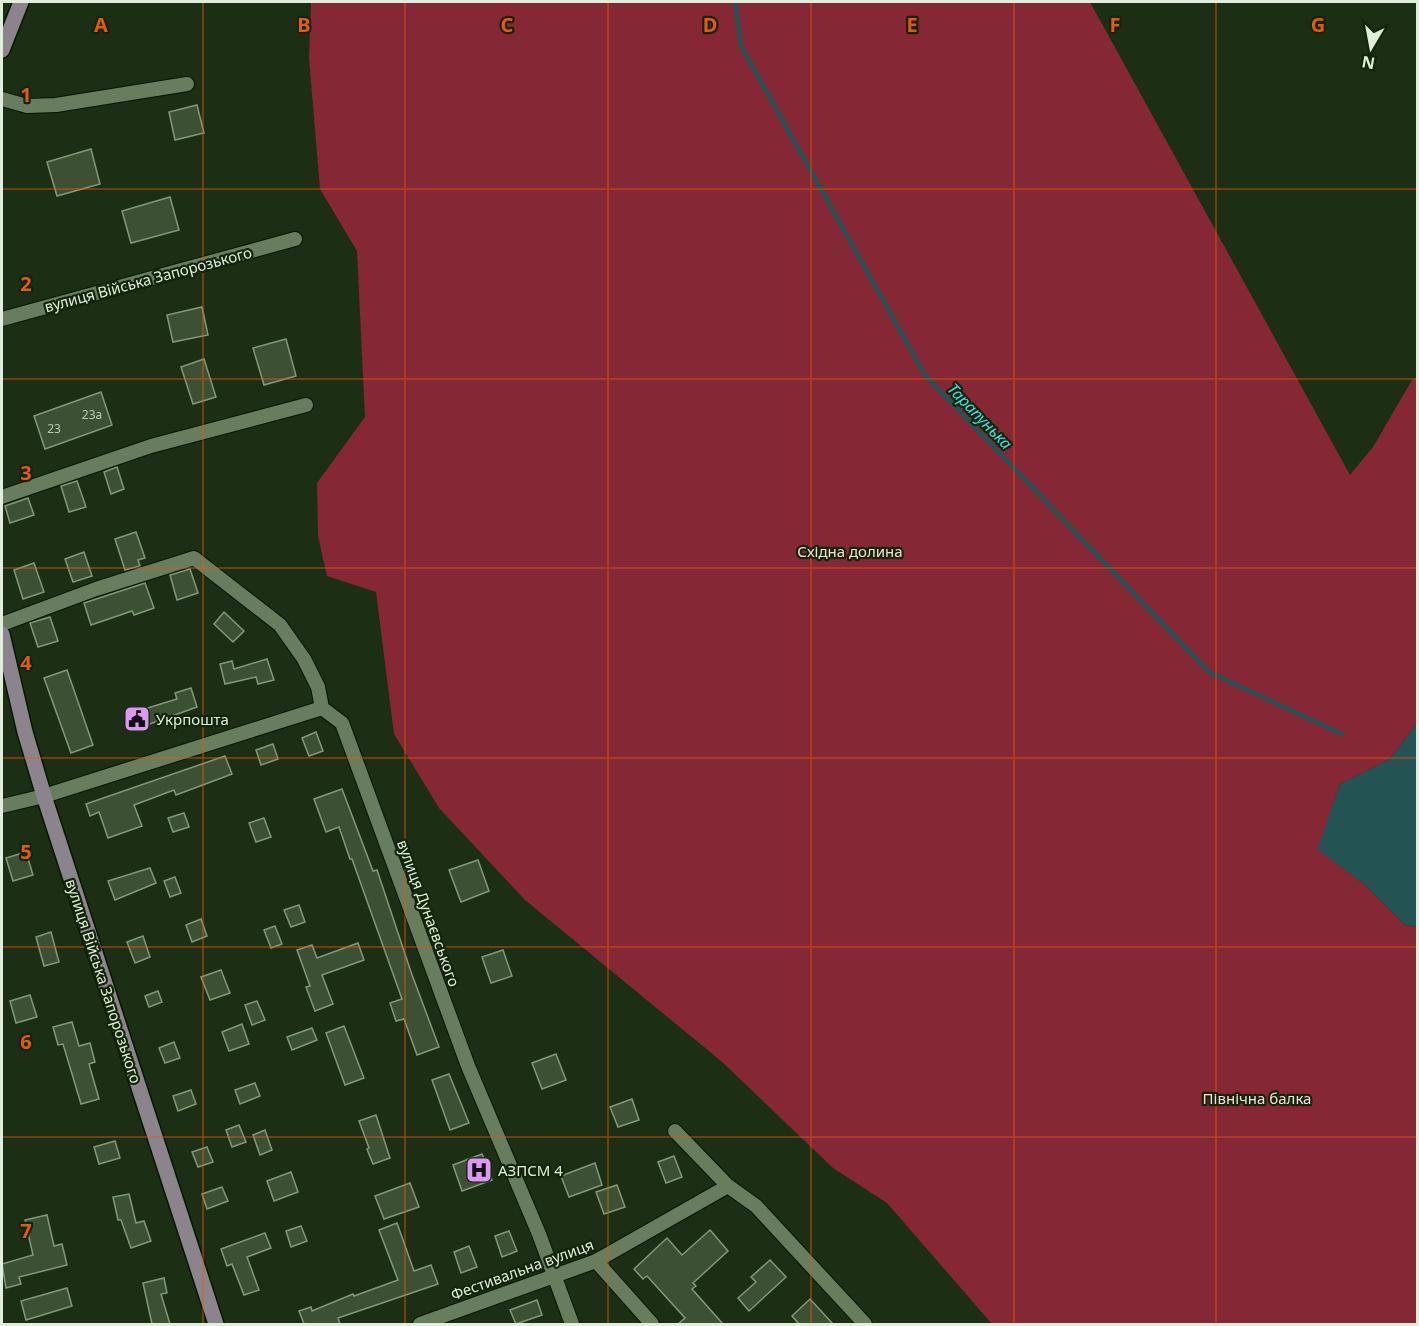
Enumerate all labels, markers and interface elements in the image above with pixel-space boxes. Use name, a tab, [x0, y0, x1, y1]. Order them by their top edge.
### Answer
text: A	[94, 11, 108, 38]
text: B	[297, 11, 311, 38]
text: C	[501, 11, 514, 38]
text: D	[703, 11, 717, 38]
text: E	[906, 11, 918, 38]
text: F	[1110, 11, 1120, 38]
text: G	[1311, 11, 1325, 38]
north arrow	[1341, 18, 1401, 78]
text: N	[1360, 51, 1377, 75]
text: 1	[20, 81, 32, 108]
street label: вулиця Війська Запорозького	[42, 242, 254, 316]
text: 2	[20, 270, 32, 297]
water label: Тарапунька	[943, 378, 1017, 454]
house number: 23а	[82, 406, 102, 423]
house number: 23	[47, 420, 61, 437]
text: 3	[20, 459, 32, 486]
park label: Східна долина	[797, 541, 903, 561]
text: 4	[20, 649, 32, 676]
public building icon: Укрпошта	[122, 704, 152, 734]
place label: Укрпошта	[156, 709, 229, 729]
street label: вулиця Дунаєвського	[393, 837, 465, 989]
text: 5	[20, 838, 32, 865]
street label: вулиця Війська Запорозького	[61, 876, 147, 1086]
text: 6	[20, 1028, 32, 1055]
park label: Північна балка	[1203, 1088, 1311, 1108]
hospital icon: АЗПСМ 4	[464, 1155, 494, 1185]
place label: АЗПСМ 4	[498, 1160, 563, 1180]
text: 7	[20, 1217, 32, 1244]
street label: Фестивальна вулиця	[448, 1234, 596, 1304]

